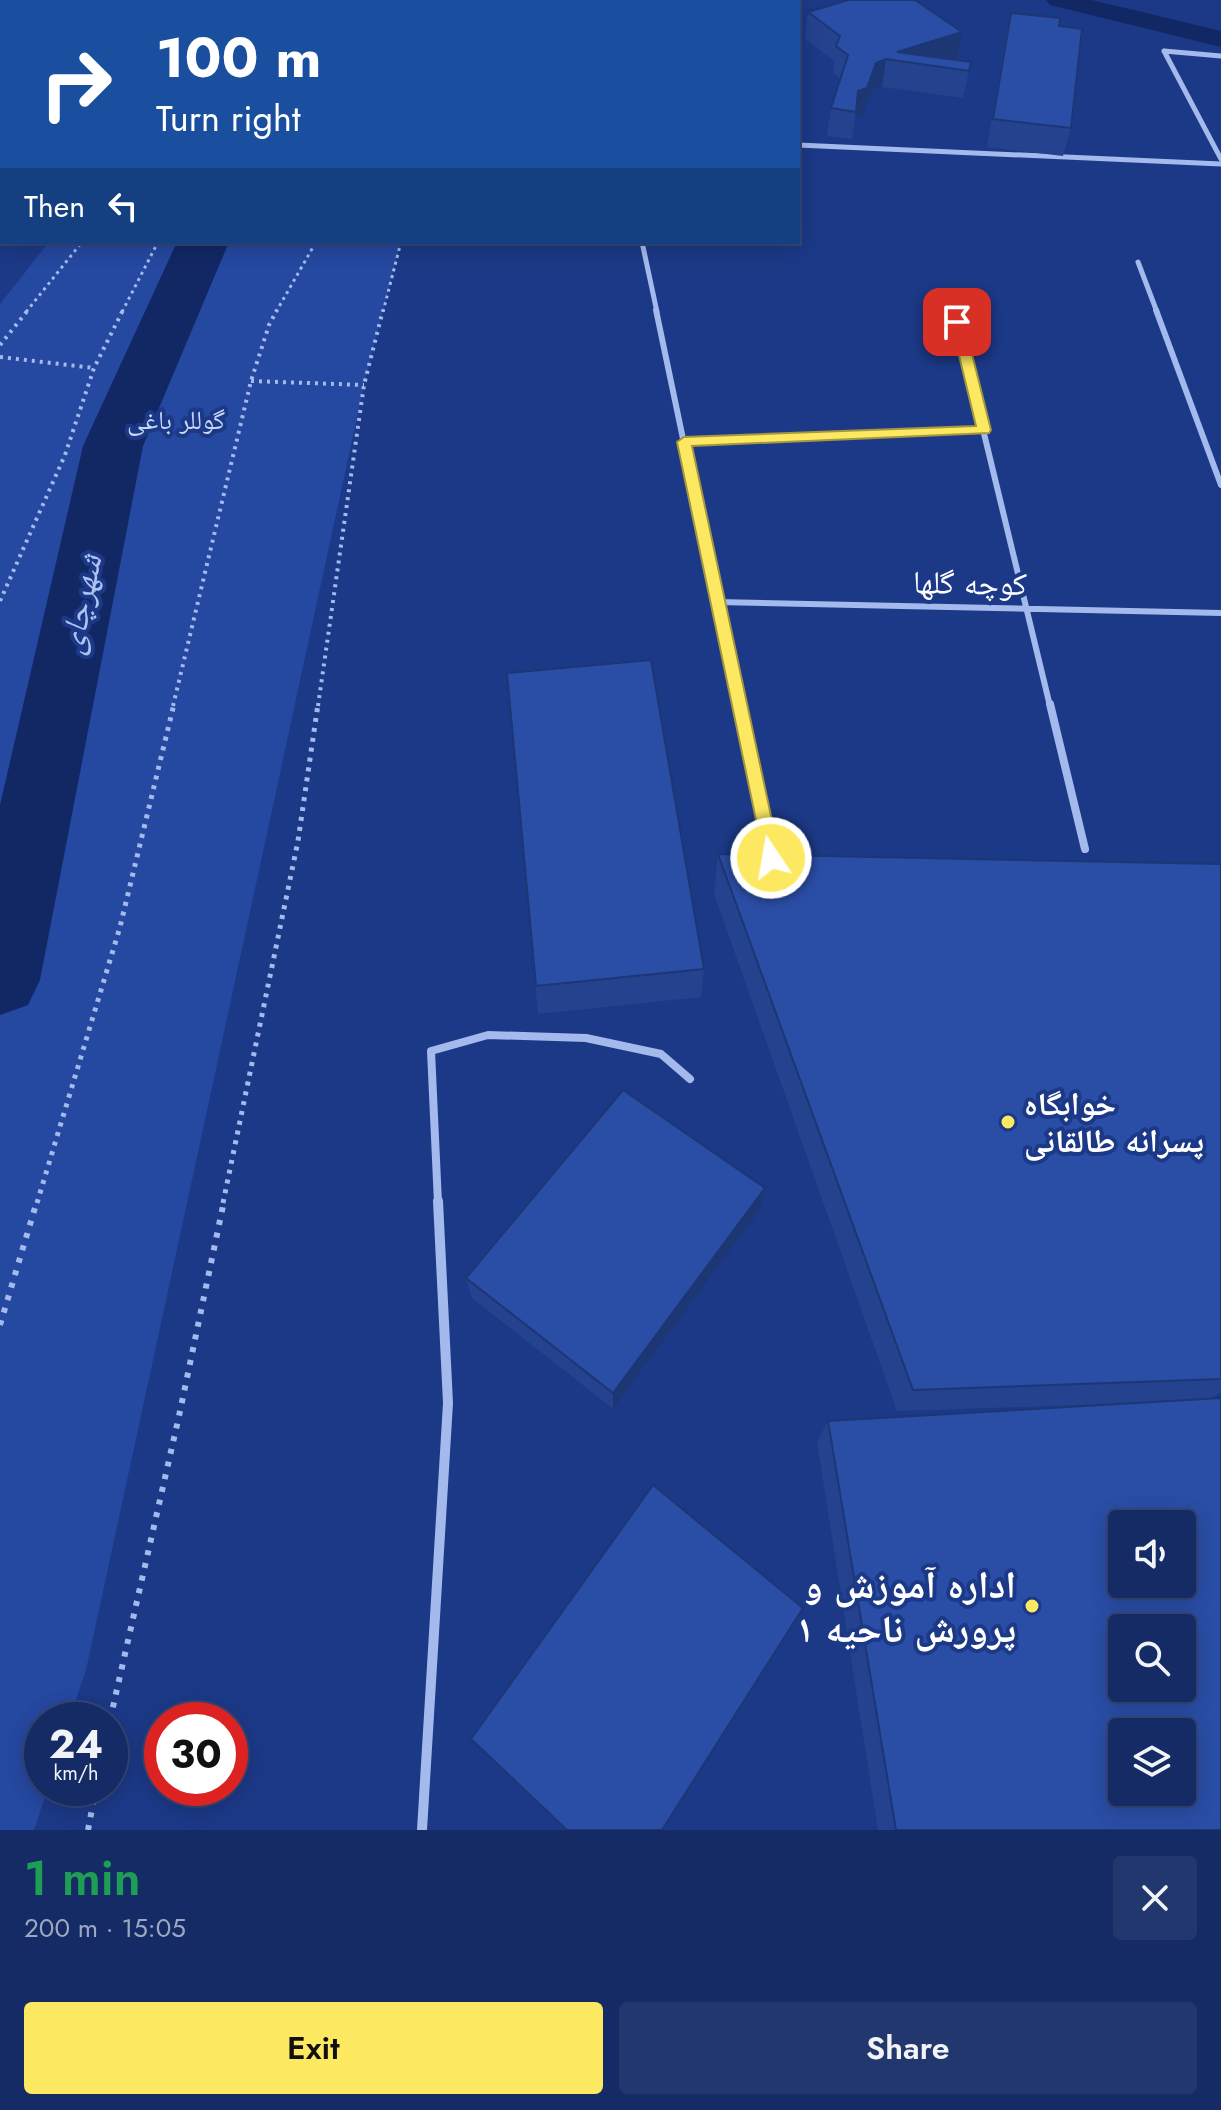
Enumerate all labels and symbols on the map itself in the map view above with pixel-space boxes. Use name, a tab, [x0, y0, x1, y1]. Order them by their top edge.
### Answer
pin	[923, 288, 991, 356]
park label: گوللر باغی	[127, 401, 225, 439]
water label: شهرچای	[46, 548, 115, 658]
street label: کوچه گلها	[913, 559, 1027, 607]
position arrow	[729, 816, 813, 900]
place label: خوابگاه پسرانه طالقانی	[1024, 1081, 1204, 1164]
marker: خوابگاه پسرانه طالقانی	[999, 1113, 1017, 1131]
place label: اداره آموزش و پرورش ناحیه ۱	[796, 1557, 1016, 1656]
marker: اداره آموزش و پرورش ناحیه ۱	[1023, 1597, 1041, 1615]
speed limit sign: 30	[144, 1702, 248, 1806]

